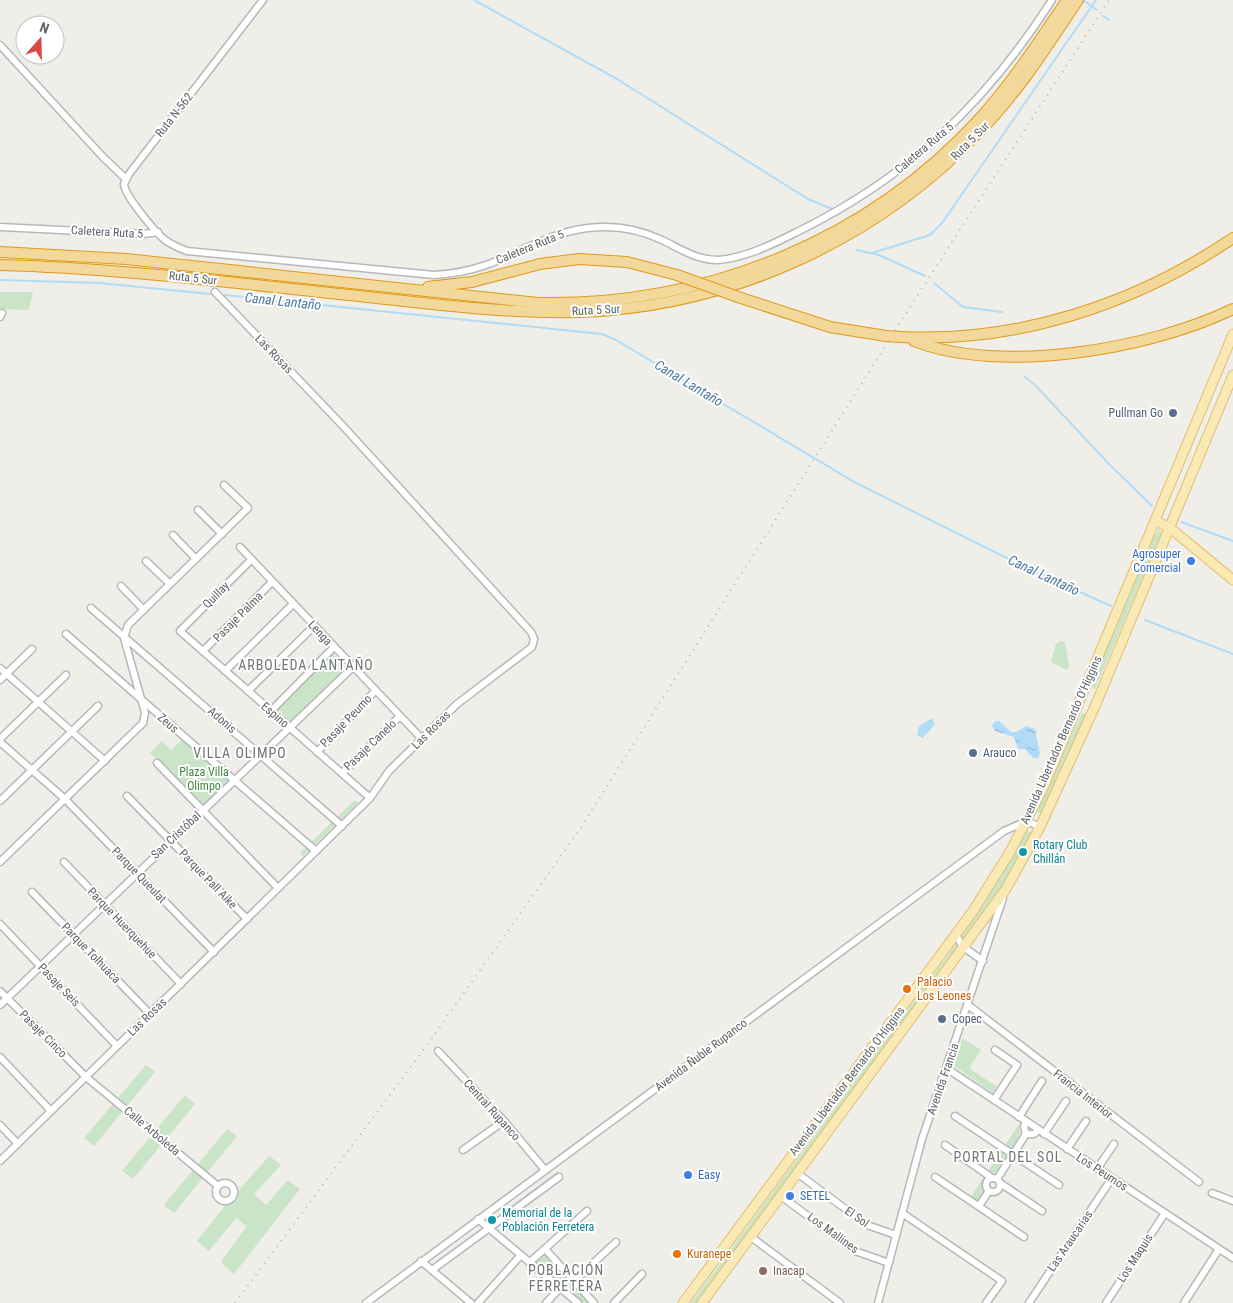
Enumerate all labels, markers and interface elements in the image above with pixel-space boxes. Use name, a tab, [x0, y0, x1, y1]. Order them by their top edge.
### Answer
north arrow	[15, 15, 65, 65]
text: N	[38, 19, 51, 37]
street label: Ruta N-562	[152, 90, 196, 140]
street label: Caletera Ruta 5	[892, 119, 956, 177]
street label: Ruta 5 Sur	[948, 119, 992, 163]
street label: Caletera Ruta 5	[71, 223, 143, 241]
street label: Caletera Ruta 5	[494, 227, 566, 267]
street label: Ruta 5 Sur	[168, 268, 218, 288]
water label: Canal Lantaño	[244, 289, 322, 313]
street label: Ruta 5 Sur	[571, 302, 621, 318]
street label: Las Rosas	[252, 332, 296, 376]
water label: Canal Lantaño	[652, 356, 726, 410]
place label: Pullman Go	[1109, 406, 1163, 420]
marker: Pullman Go	[1167, 407, 1179, 419]
place label: Agrosuper Comercial	[1132, 547, 1181, 575]
water label: Canal Lantaño	[1006, 551, 1082, 599]
marker: Agrosuper Comercial	[1185, 555, 1197, 567]
street label: Quillay	[200, 579, 232, 611]
street label: Pasaje Palma	[210, 589, 266, 645]
street label: Lenga	[305, 618, 335, 648]
street label: Avenida Libertador Bernardo O'Higgins	[1017, 654, 1105, 826]
district label: ARBOLEDA LANTAÑO	[238, 656, 374, 673]
street label: Pasaje Peumo	[317, 692, 375, 750]
street label: Espino	[258, 699, 292, 731]
street label: Adonis	[205, 704, 239, 736]
street label: Las Rosas	[409, 708, 453, 752]
street label: Zeus	[155, 710, 181, 736]
street label: Pasaje Canelo	[341, 717, 399, 773]
district label: VILLA OLIMPO	[193, 745, 287, 761]
place label: Arauco	[983, 746, 1016, 760]
marker: Arauco	[967, 747, 979, 759]
park label: Plaza Villa Olimpo	[179, 765, 229, 793]
street label: San Cristóbal	[148, 808, 204, 862]
place label: Rotary Club Chillán	[1033, 838, 1088, 866]
street label: Parque Queulat	[109, 844, 170, 906]
street label: Parque Pall Aike	[176, 846, 240, 912]
marker: Rotary Club Chillán	[1017, 846, 1029, 858]
street label: Parque Huerquehue	[85, 885, 160, 962]
street label: Parque Tolhuaca	[59, 920, 124, 986]
street label: Pasaje Seis	[35, 960, 83, 1010]
place label: Palacio Los Leones	[917, 975, 971, 1003]
marker: Palacio Los Leones	[901, 983, 913, 995]
street label: Las Rosas	[125, 995, 169, 1039]
street label: Avenida Libertador Bernardo O'Higgins	[786, 1004, 908, 1158]
street label: Pasaje Cinco	[16, 1007, 70, 1061]
place label: Copec	[952, 1012, 982, 1026]
marker: Copec	[936, 1013, 948, 1025]
street label: Avenida Ñuble Rupanco	[651, 1014, 750, 1094]
street label: Avenida Francia	[924, 1041, 962, 1117]
street label: Francia Interior	[1051, 1066, 1116, 1122]
street label: Central Rupanco	[461, 1076, 523, 1144]
street label: Calle Arboleda	[121, 1103, 183, 1159]
district label: PORTAL DEL SOL	[954, 1149, 1062, 1165]
street label: Los Peumos	[1074, 1150, 1130, 1194]
place label: Easy	[698, 1168, 720, 1182]
marker: Easy	[682, 1169, 694, 1181]
place label: SETEL	[800, 1189, 831, 1203]
marker: SETEL	[784, 1190, 796, 1202]
street label: El Sol	[842, 1204, 872, 1230]
place label: Memorial de la Población Ferretera	[502, 1206, 595, 1234]
street label: Las Araucarias	[1044, 1208, 1096, 1274]
street label: Los Mallines	[805, 1210, 861, 1256]
marker: Memorial de la Población Ferretera	[486, 1214, 498, 1226]
street label: Los Maquis	[1114, 1231, 1156, 1285]
place label: Kuranepe	[687, 1247, 732, 1261]
marker: Kuranepe	[671, 1248, 683, 1260]
district label: POBLACIÓN FERRETERA	[528, 1261, 604, 1294]
place label: Inacap	[773, 1264, 805, 1278]
marker: Inacap	[757, 1265, 769, 1277]

